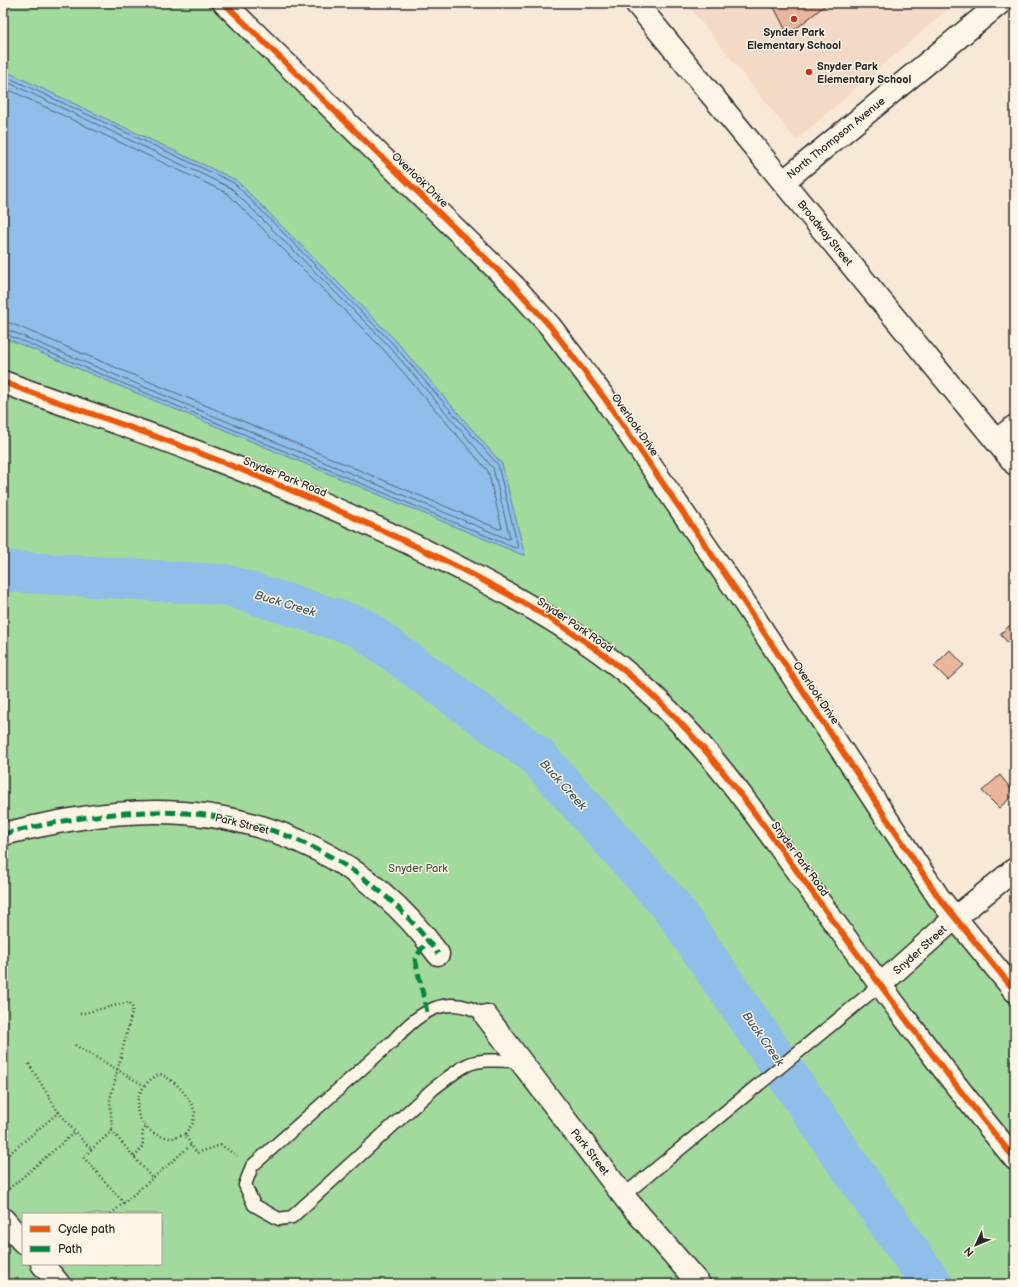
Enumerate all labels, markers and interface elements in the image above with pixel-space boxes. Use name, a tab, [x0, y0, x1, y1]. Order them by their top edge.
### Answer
marker: Synder Park Elementary School	[789, 14, 799, 24]
place label: Synder Park Elementary School	[747, 26, 841, 52]
place label: Snyder Park Elementary School	[817, 60, 911, 86]
marker: Snyder Park Elementary School	[804, 67, 814, 77]
street label: North Thompson Avenue	[784, 94, 888, 182]
street label: Overlook Drive	[389, 150, 451, 210]
street label: Broadway Street	[795, 198, 856, 269]
street label: Overlook Drive	[609, 391, 662, 459]
street label: Snyder Park Road	[241, 454, 329, 500]
water label: Buck Creek	[253, 588, 318, 621]
street label: Snyder Park Road	[534, 595, 616, 655]
street label: Overlook Drive	[790, 659, 842, 727]
water label: Buck Creek	[536, 757, 590, 814]
street label: Park Street	[214, 811, 271, 837]
street label: Snyder Park Road	[769, 819, 831, 899]
park label: Snyder Park	[388, 862, 448, 875]
street label: Snyder Street	[891, 922, 950, 977]
water label: Buck Creek	[739, 1009, 788, 1070]
street label: Park Street	[568, 1126, 612, 1178]
legend	[22, 1213, 162, 1265]
text: Cycle path	[58, 1222, 115, 1237]
north arrow	[956, 1225, 996, 1265]
text: Path	[58, 1242, 83, 1257]
text: N	[962, 1244, 977, 1259]

